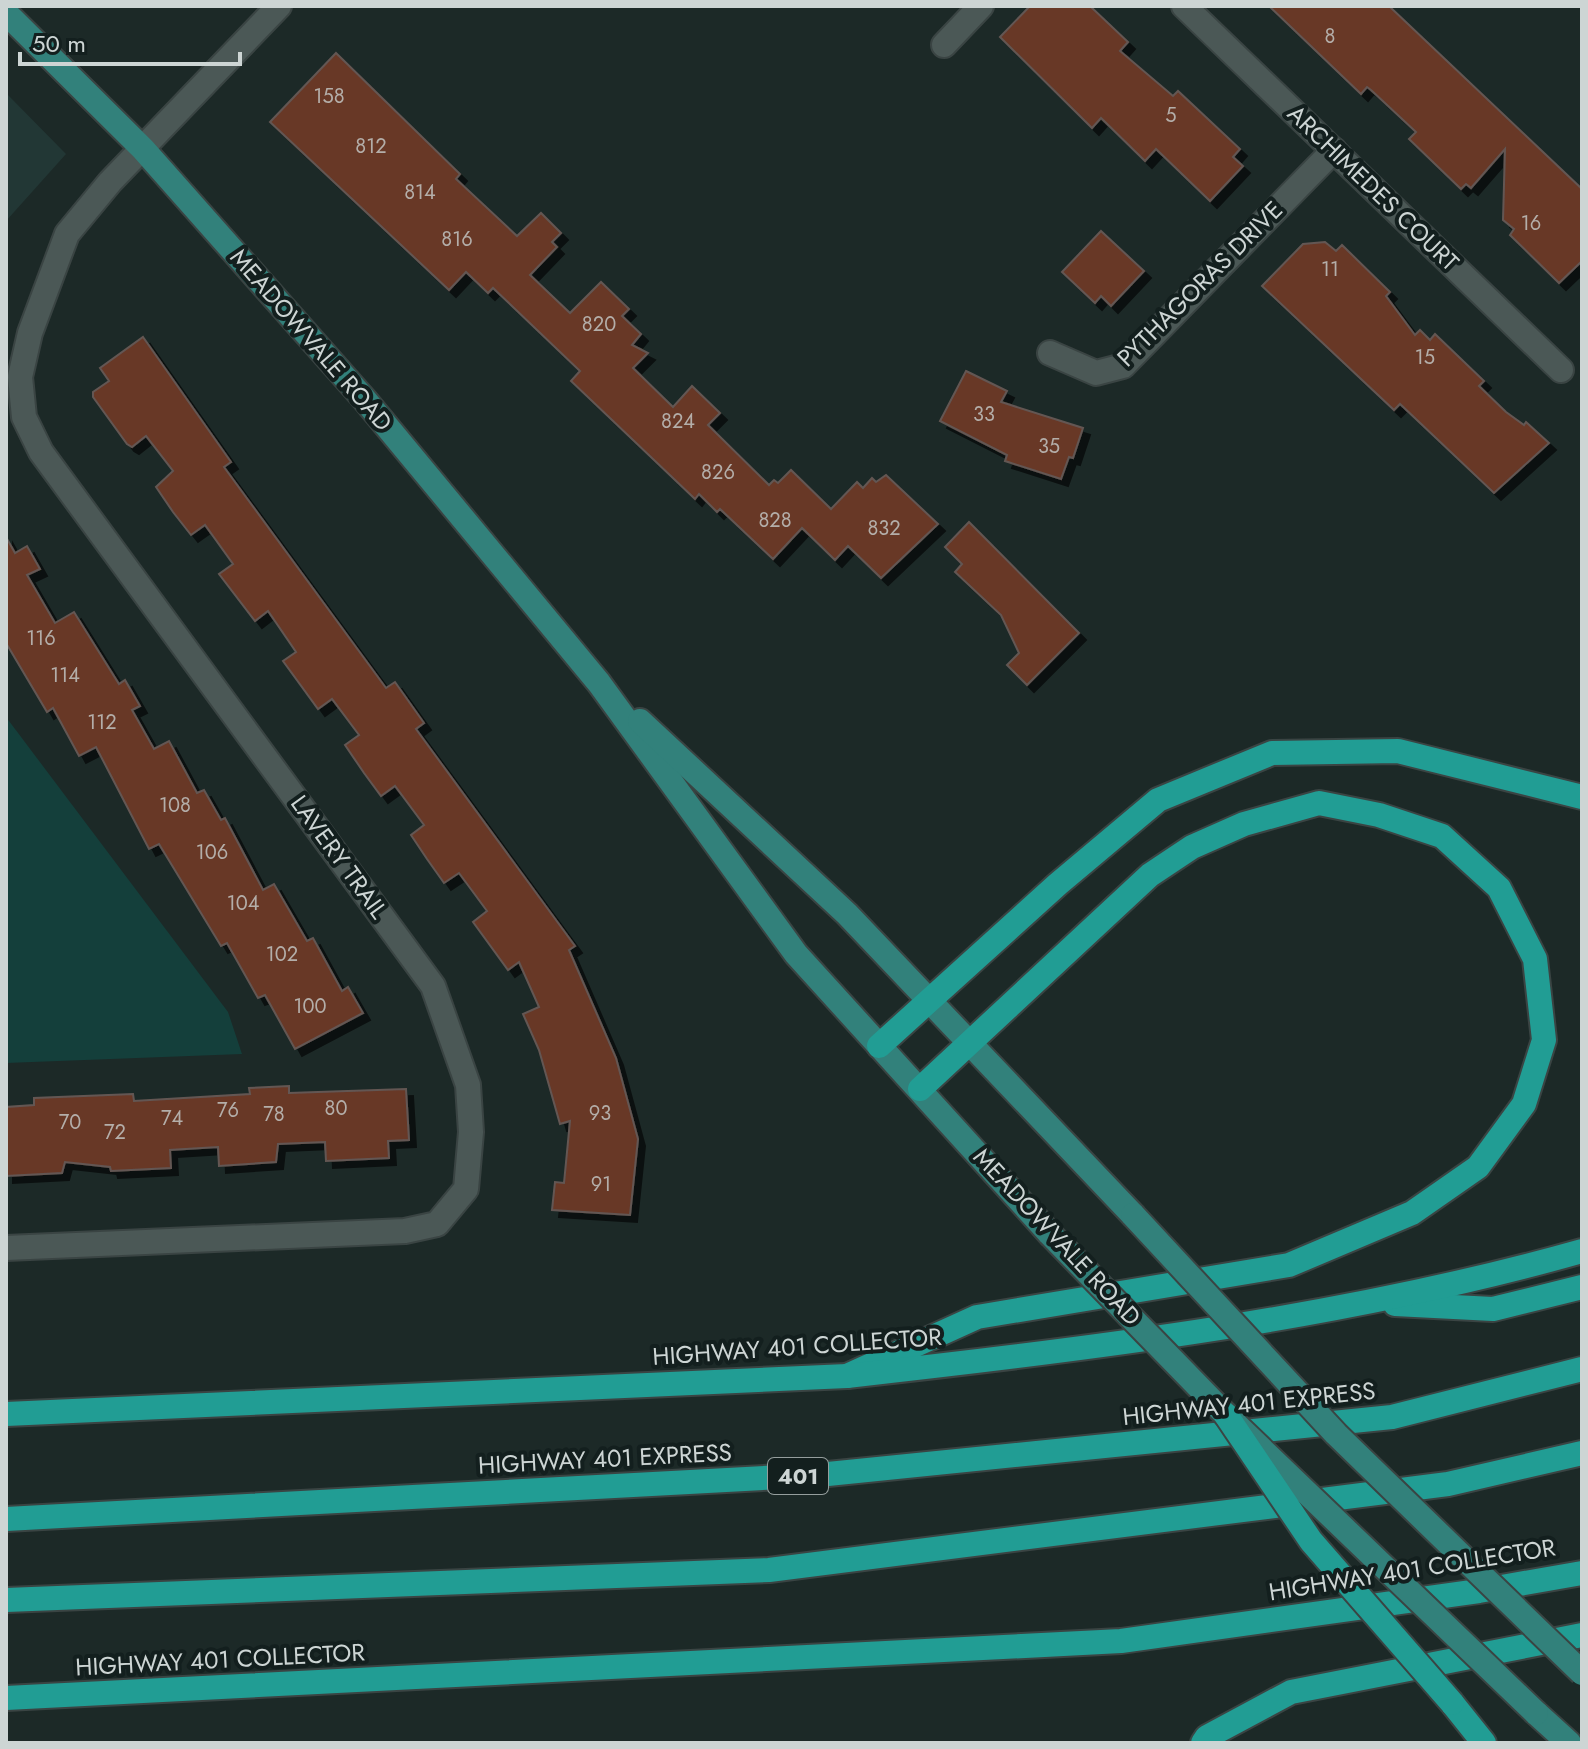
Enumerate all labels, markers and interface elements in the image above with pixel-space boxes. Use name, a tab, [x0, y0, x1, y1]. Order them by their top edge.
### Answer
scale bar	[20, 16, 240, 66]
house number: 8	[1325, 22, 1335, 51]
text: 50 m	[32, 26, 86, 61]
house number: 158	[313, 82, 345, 111]
street label: ARCHIMEDES COURT	[1280, 96, 1467, 279]
house number: 5	[1165, 101, 1177, 130]
house number: 812	[355, 132, 387, 161]
house number: 814	[404, 178, 436, 207]
street label: PYTHAGORAS DRIVE	[1109, 193, 1290, 374]
house number: 16	[1521, 209, 1541, 238]
house number: 816	[441, 225, 473, 254]
street label: MEADOWVALE ROAD	[222, 241, 401, 439]
house number: 11	[1321, 255, 1339, 284]
house number: 820	[582, 310, 616, 339]
house number: 15	[1415, 343, 1435, 372]
house number: 33	[973, 400, 995, 429]
house number: 824	[661, 407, 695, 436]
house number: 35	[1038, 432, 1060, 461]
house number: 826	[701, 458, 735, 487]
house number: 828	[758, 506, 792, 535]
house number: 832	[867, 514, 901, 543]
house number: 116	[26, 624, 56, 653]
house number: 114	[50, 661, 80, 690]
house number: 112	[87, 708, 117, 737]
street label: LAVERY TRAIL	[283, 788, 396, 926]
house number: 108	[159, 791, 191, 820]
house number: 106	[196, 838, 228, 867]
house number: 104	[227, 889, 260, 918]
house number: 102	[266, 940, 298, 969]
house number: 100	[294, 992, 327, 1021]
house number: 80	[325, 1094, 347, 1123]
house number: 76	[217, 1096, 239, 1125]
house number: 93	[589, 1099, 611, 1128]
house number: 78	[263, 1100, 285, 1129]
house number: 74	[161, 1104, 183, 1133]
house number: 70	[59, 1108, 81, 1137]
house number: 72	[104, 1118, 126, 1147]
street label: MEADOWVALE ROAD	[966, 1140, 1149, 1333]
house number: 91	[591, 1170, 611, 1199]
street label: HIGHWAY 401 COLLECTOR	[651, 1319, 943, 1374]
street label: HIGHWAY 401 EXPRESS	[1121, 1373, 1377, 1434]
street label: HIGHWAY 401 EXPRESS	[477, 1434, 733, 1483]
road number: 401	[768, 1458, 828, 1494]
street label: HIGHWAY 401 COLLECTOR	[1266, 1529, 1558, 1609]
street label: HIGHWAY 401 COLLECTOR	[74, 1634, 366, 1685]

